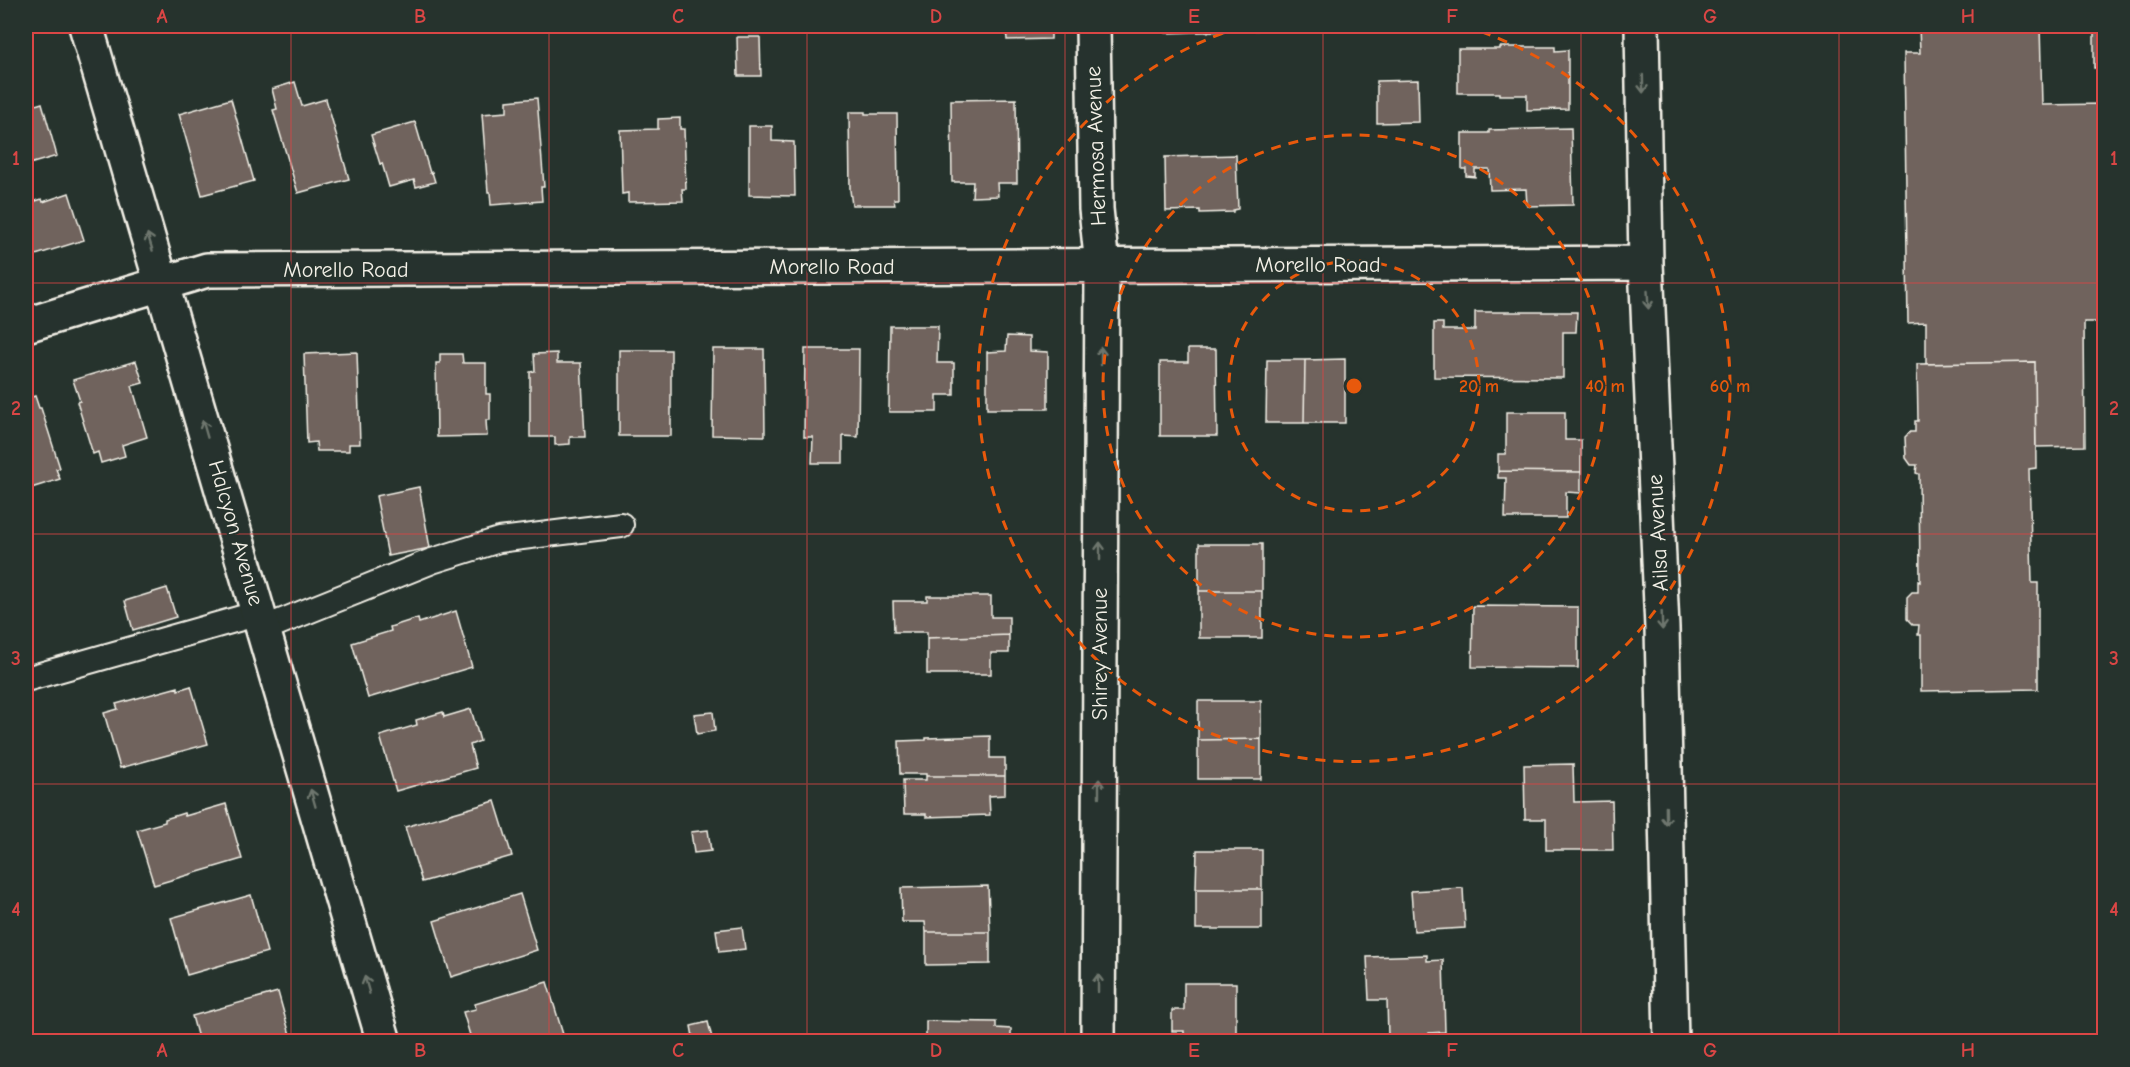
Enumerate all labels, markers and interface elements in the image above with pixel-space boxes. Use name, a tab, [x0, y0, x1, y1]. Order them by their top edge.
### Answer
text: A	[156, 5, 168, 28]
text: B	[414, 5, 426, 28]
text: C	[672, 5, 684, 28]
text: D	[930, 5, 942, 28]
text: E	[1188, 5, 1200, 28]
text: F	[1446, 5, 1458, 28]
text: G	[1703, 5, 1717, 28]
text: H	[1961, 5, 1975, 28]
street label: Hermosa Avenue	[1080, 66, 1112, 226]
one-way arrow	[1637, 73, 1649, 93]
text: 1	[12, 147, 20, 170]
text: 1	[2110, 147, 2118, 170]
one-way arrow	[144, 233, 155, 252]
street label: Morello Road	[1255, 252, 1381, 278]
street label: Morello Road	[769, 254, 895, 280]
street label: Morello Road	[283, 257, 409, 283]
one-way arrow	[1643, 289, 1654, 309]
one-way arrow	[1095, 347, 1107, 367]
centre of rings	[1344, 376, 1364, 396]
text: 20 m	[1459, 376, 1499, 397]
text: 40 m	[1585, 376, 1625, 397]
text: 60 m	[1710, 376, 1750, 397]
text: 2	[11, 397, 21, 420]
text: 2	[2109, 397, 2119, 420]
one-way arrow	[199, 420, 210, 439]
street label: Halcyon Avenue	[203, 457, 269, 609]
street label: Ailsa Avenue	[1642, 474, 1674, 592]
one-way arrow	[1094, 542, 1106, 562]
street label: Shirey Avenue	[1087, 588, 1113, 720]
one-way arrow	[1657, 610, 1668, 630]
text: 3	[11, 647, 21, 670]
text: 3	[2109, 647, 2119, 670]
one-way arrow	[1093, 779, 1105, 799]
one-way arrow	[307, 789, 318, 808]
one-way arrow	[1660, 805, 1672, 825]
text: 4	[11, 898, 21, 921]
text: 4	[2109, 898, 2119, 921]
one-way arrow	[1092, 974, 1104, 994]
one-way arrow	[361, 976, 372, 995]
text: A	[156, 1039, 168, 1062]
text: B	[414, 1039, 426, 1062]
text: C	[672, 1039, 684, 1062]
text: D	[930, 1039, 942, 1062]
text: E	[1188, 1039, 1200, 1062]
text: F	[1446, 1039, 1458, 1062]
text: G	[1703, 1039, 1717, 1062]
text: H	[1961, 1039, 1975, 1062]

